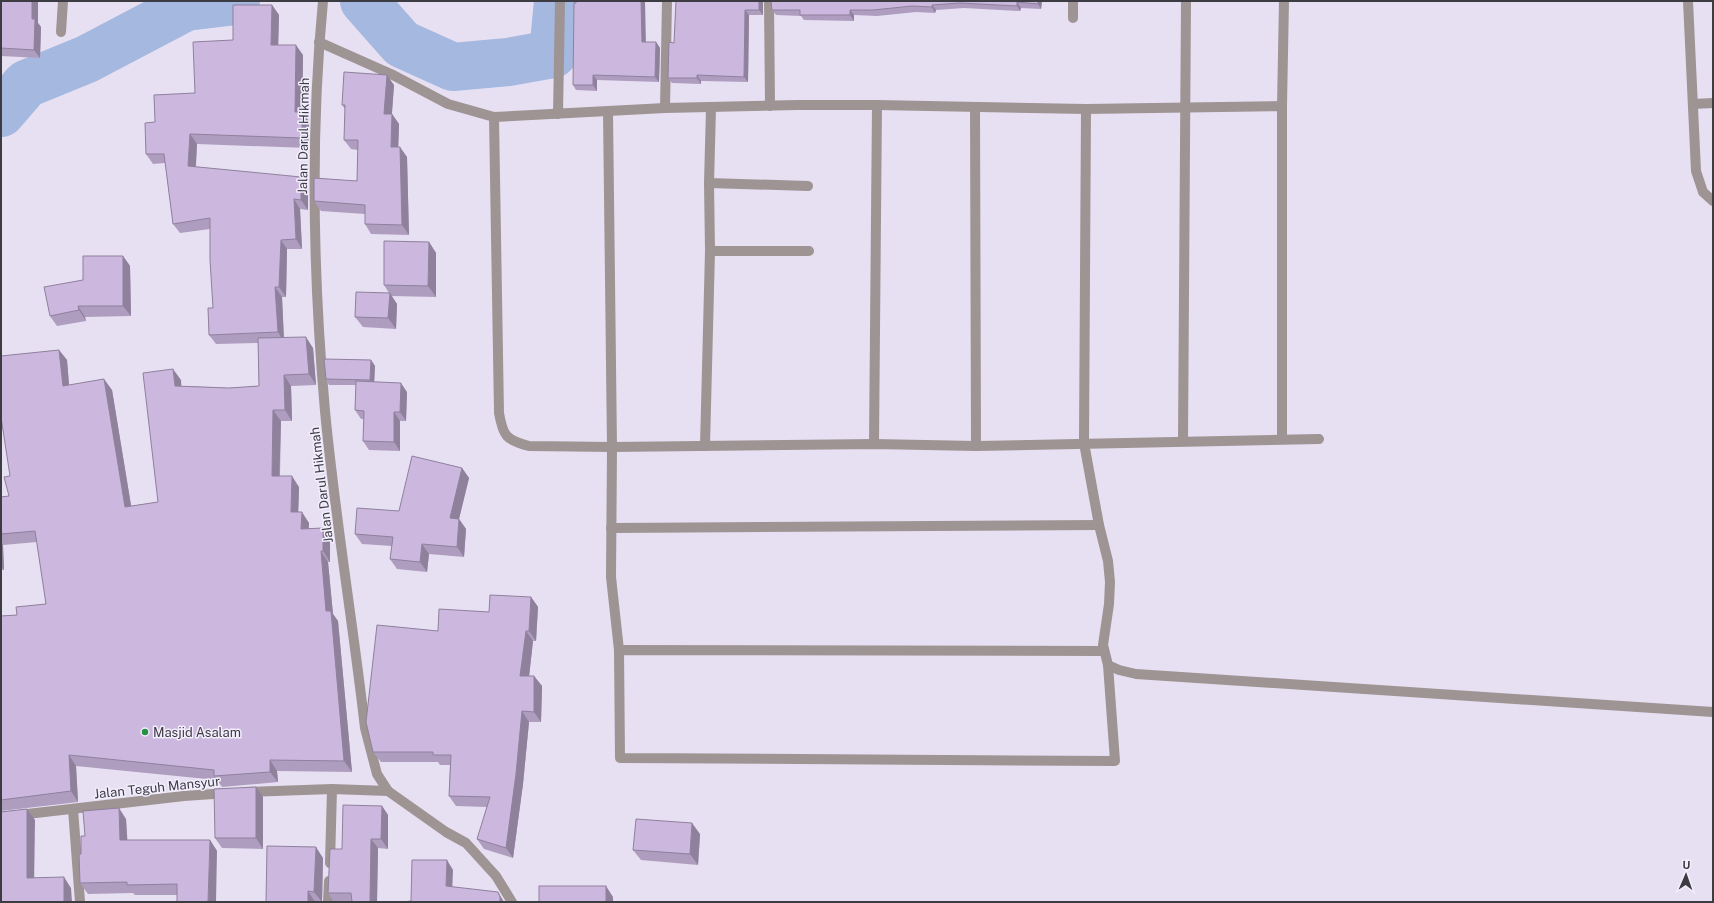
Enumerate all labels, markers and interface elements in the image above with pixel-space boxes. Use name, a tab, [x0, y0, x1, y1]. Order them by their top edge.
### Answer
street label: Jalan Darul Hikmah	[295, 78, 312, 194]
street label: Jalan Darul Hikmah	[307, 426, 336, 544]
place label: Masjid Asalam	[153, 725, 241, 740]
marker: Masjid Asalam	[140, 727, 150, 737]
street label: Jalan Teguh Mansyur	[93, 773, 221, 802]
north arrow	[1666, 855, 1706, 895]
text: U	[1682, 859, 1691, 871]

